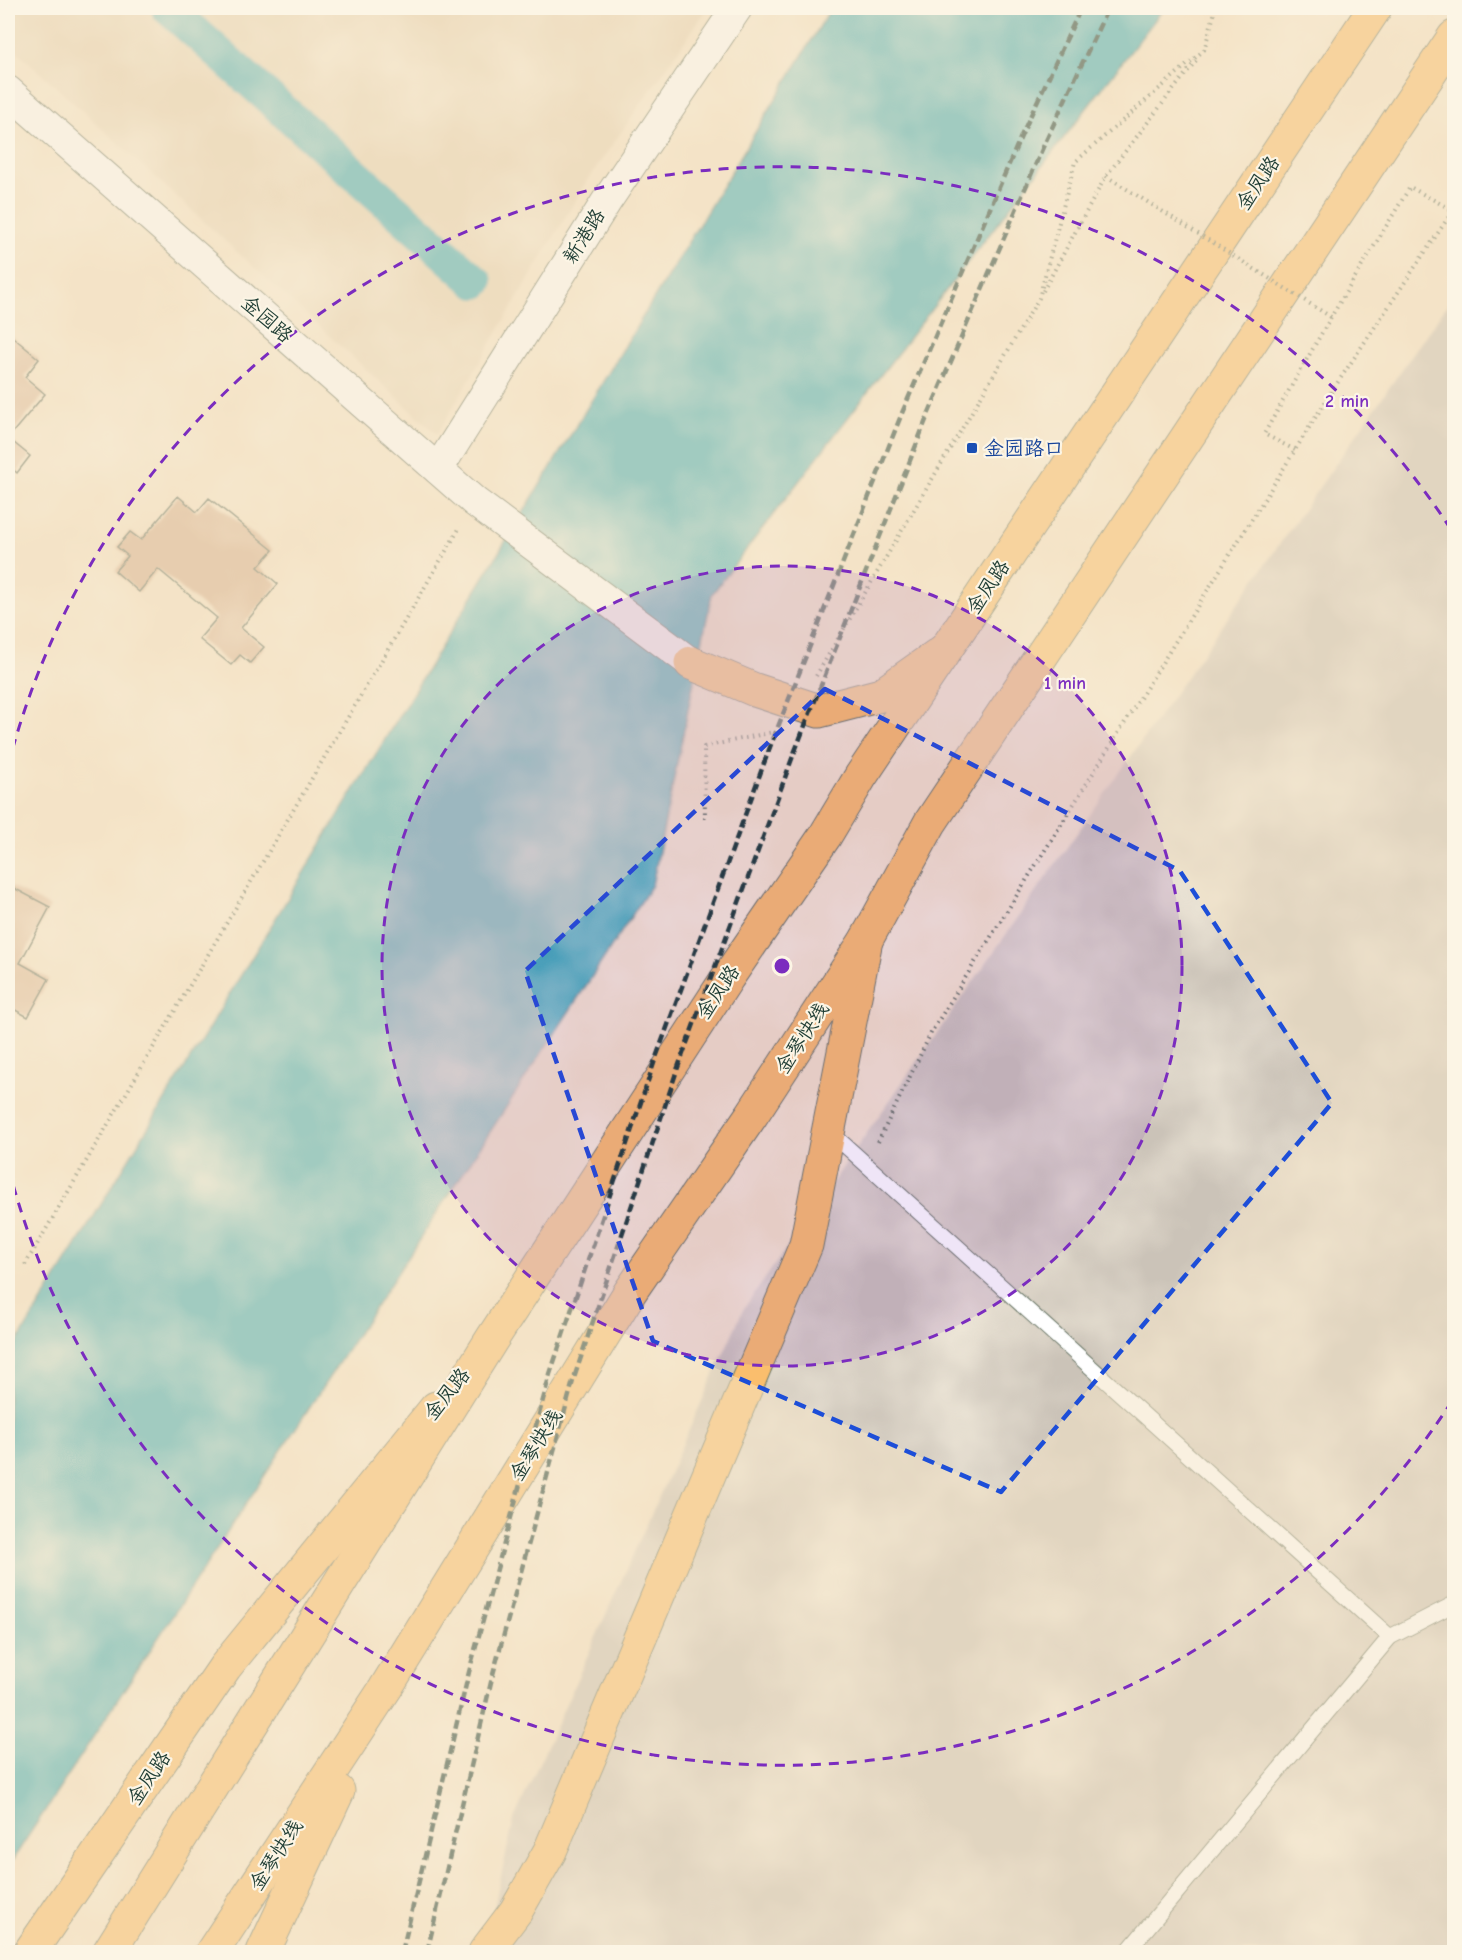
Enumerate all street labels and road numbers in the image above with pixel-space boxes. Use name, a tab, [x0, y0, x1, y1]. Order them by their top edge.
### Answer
street label: 金凤路	[1232, 151, 1285, 214]
street label: 新港路	[558, 204, 610, 268]
street label: 金园路	[237, 291, 298, 348]
street label: 金凤路	[962, 555, 1015, 618]
street label: 金凤路	[692, 960, 745, 1023]
street label: 金琴快线	[771, 998, 833, 1078]
street label: 金凤路	[419, 1363, 475, 1425]
street label: 金琴快线	[505, 1405, 567, 1485]
street label: 金凤路	[123, 1746, 176, 1809]
street label: 金琴快线	[245, 1815, 307, 1895]

